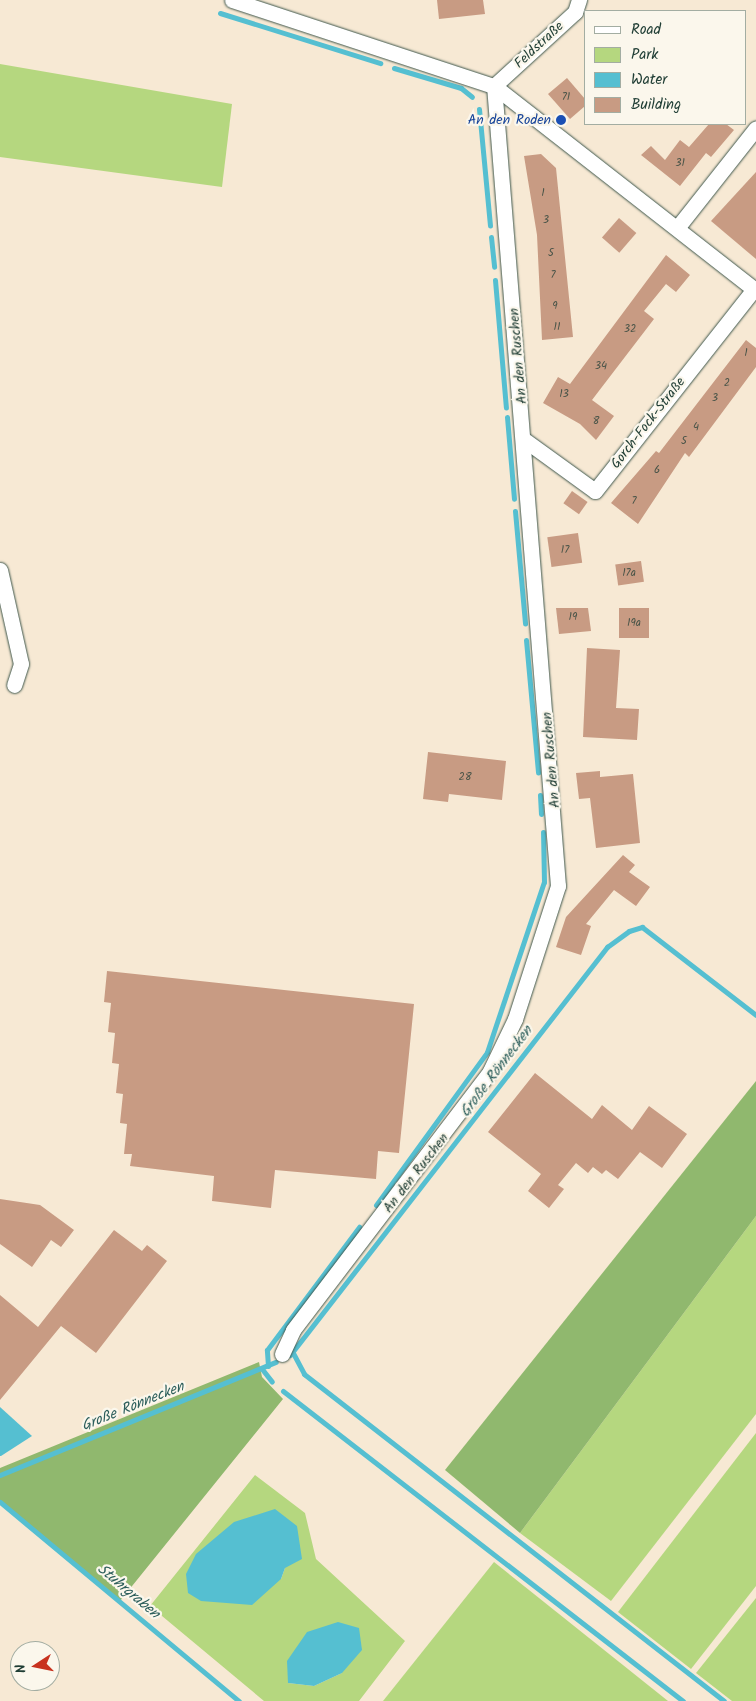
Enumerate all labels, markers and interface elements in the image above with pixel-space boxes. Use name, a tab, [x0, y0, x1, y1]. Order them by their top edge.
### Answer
legend	[584, 10, 746, 125]
street label: Feldstraße	[511, 18, 567, 72]
text: Road	[631, 18, 661, 42]
text: Park	[631, 43, 658, 67]
text: Water	[631, 68, 667, 92]
house number: 71	[562, 90, 570, 104]
text: Building	[631, 93, 681, 117]
place label: An den Roden	[468, 112, 551, 128]
marker: An den Roden	[555, 114, 567, 126]
house number: 31	[675, 156, 685, 170]
house number: 1	[541, 186, 545, 200]
house number: 3	[543, 213, 549, 227]
house number: 5	[548, 246, 554, 260]
house number: 7	[550, 268, 556, 282]
house number: 9	[552, 299, 558, 313]
street label: An den Ruschen	[505, 307, 531, 405]
house number: 11	[554, 320, 560, 334]
house number: 32	[624, 322, 636, 336]
house number: 1	[744, 346, 748, 360]
house number: 34	[595, 359, 607, 373]
street label: Gorch-Fock-Straße	[607, 374, 689, 472]
house number: 2	[724, 376, 730, 390]
house number: 13	[559, 387, 569, 401]
house number: 3	[712, 391, 718, 405]
house number: 8	[593, 414, 599, 428]
house number: 4	[693, 420, 699, 434]
house number: 5	[681, 434, 687, 448]
house number: 6	[654, 463, 660, 477]
house number: 7	[631, 494, 637, 508]
house number: 17	[561, 543, 569, 557]
house number: 17a	[622, 566, 636, 580]
house number: 19	[569, 610, 577, 624]
house number: 19a	[627, 616, 641, 630]
street label: An den Ruschen	[538, 711, 564, 809]
house number: 28	[458, 770, 472, 784]
water label: Große Rönnecken	[457, 1023, 537, 1121]
street label: An den Ruschen	[380, 1130, 452, 1216]
water label: Große Rönnecken	[79, 1378, 187, 1436]
water label: Stuhrgraben	[93, 1561, 163, 1623]
north arrow	[10, 1641, 60, 1691]
text: N	[10, 1662, 33, 1675]

